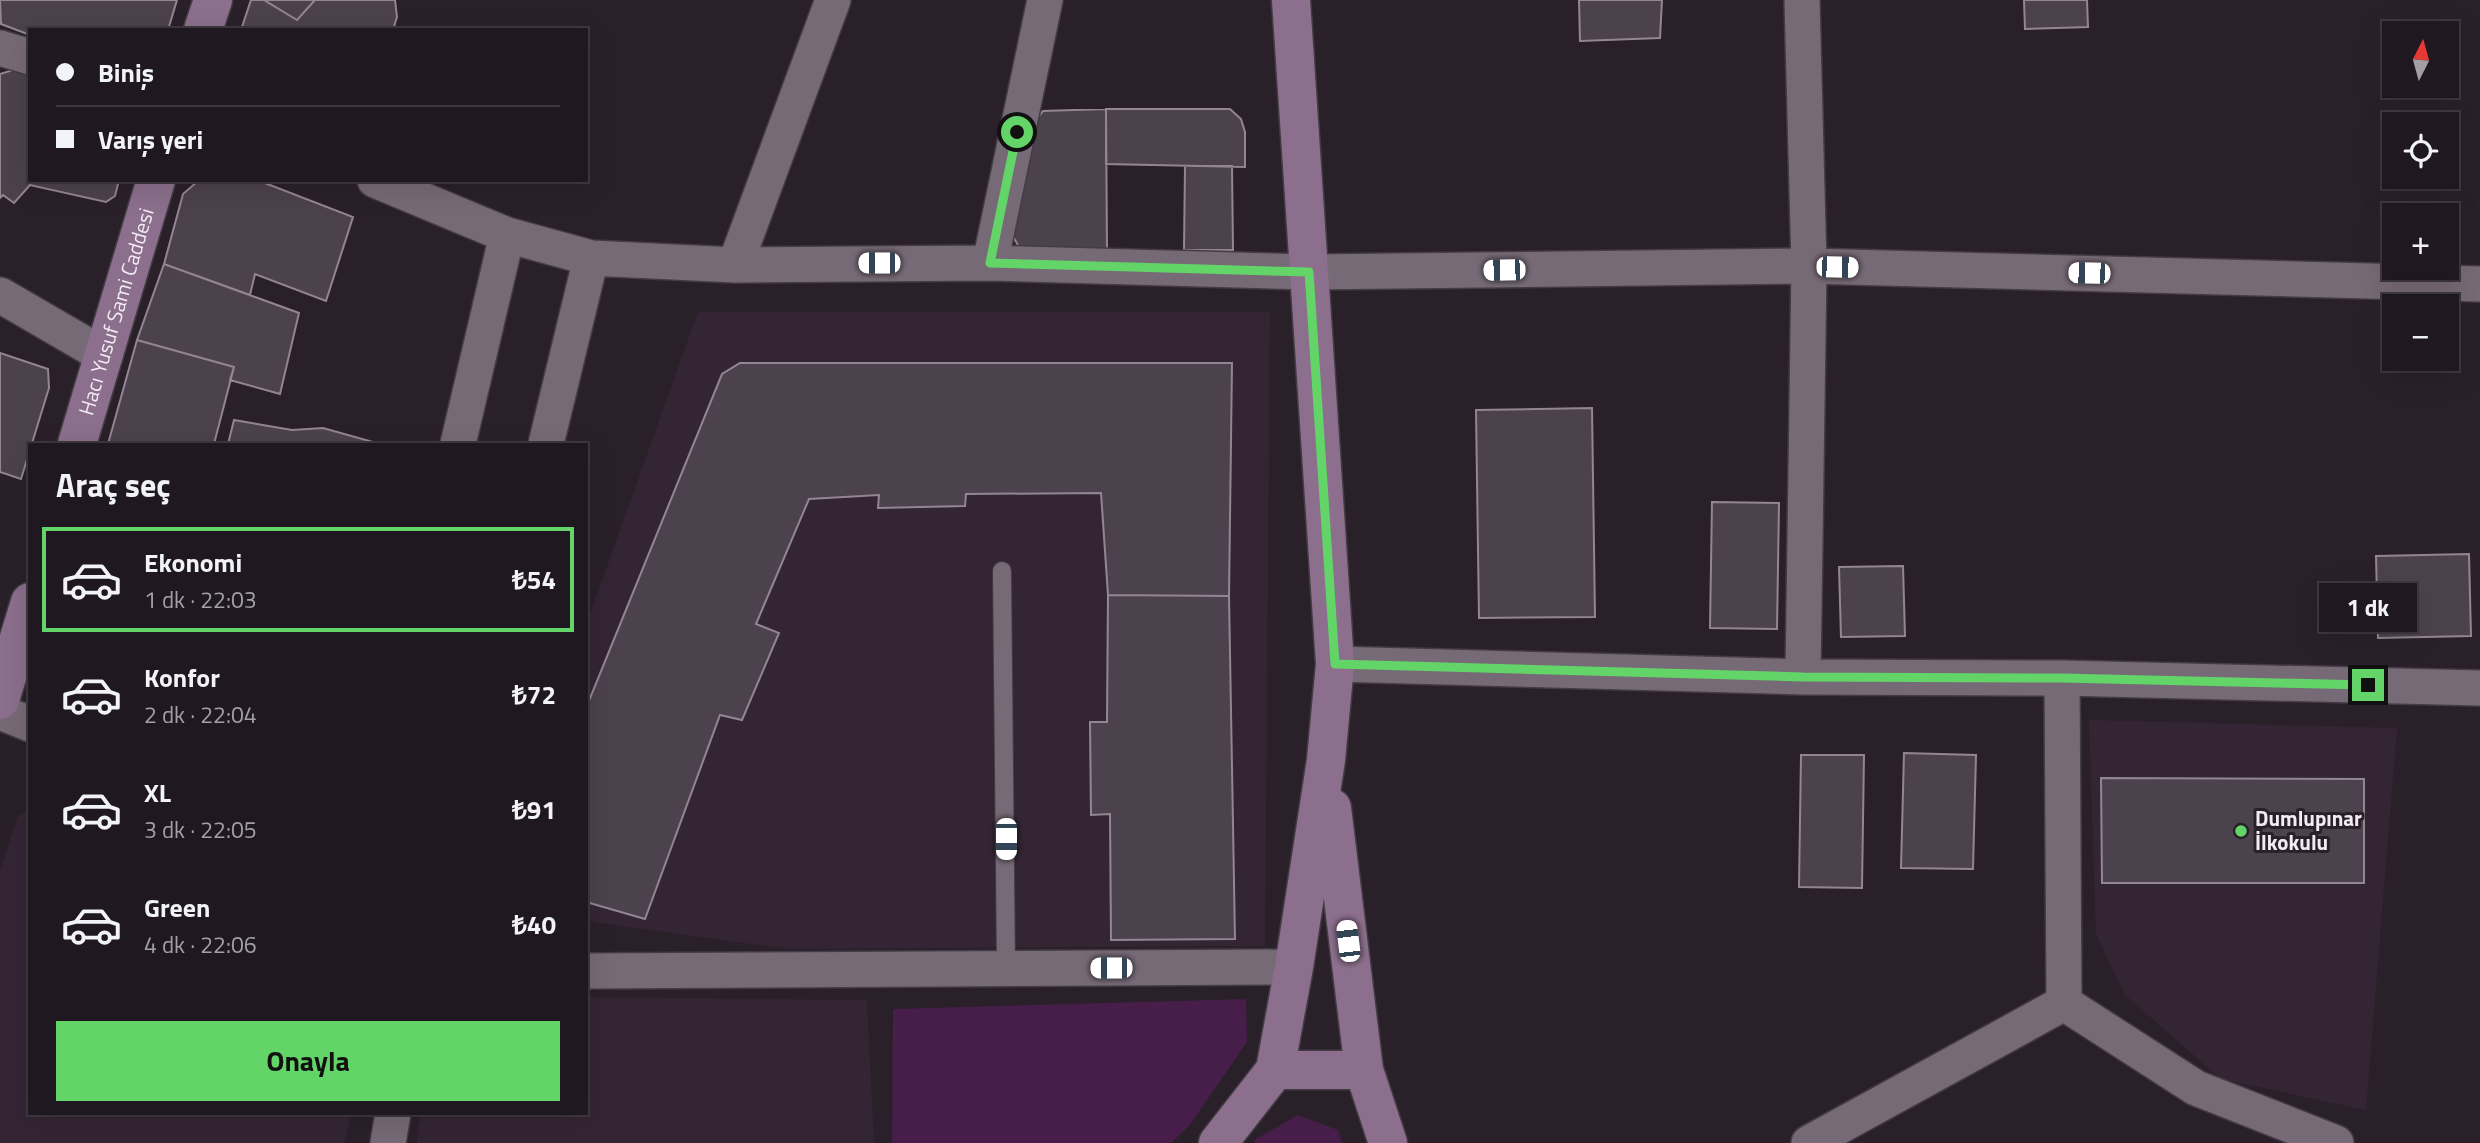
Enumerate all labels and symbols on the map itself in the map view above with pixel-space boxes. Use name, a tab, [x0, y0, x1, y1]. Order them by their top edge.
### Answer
north arrow	[2382, 21, 2459, 98]
route start	[1001, 116, 1033, 148]
street label: Hacı Yusuf Sami Caddesi	[69, 204, 162, 419]
car	[859, 253, 901, 274]
car	[1816, 256, 1859, 278]
car	[1483, 259, 1526, 281]
car	[2068, 262, 2111, 284]
callout: 1 dk	[2319, 584, 2417, 632]
route end	[2352, 669, 2384, 701]
place label: Dumlupınar İlkokulu	[2255, 802, 2362, 858]
car	[996, 818, 1017, 860]
marker: Dumlupınar İlkokulu	[2233, 823, 2249, 839]
car	[1336, 919, 1361, 963]
car	[1091, 958, 1133, 979]

